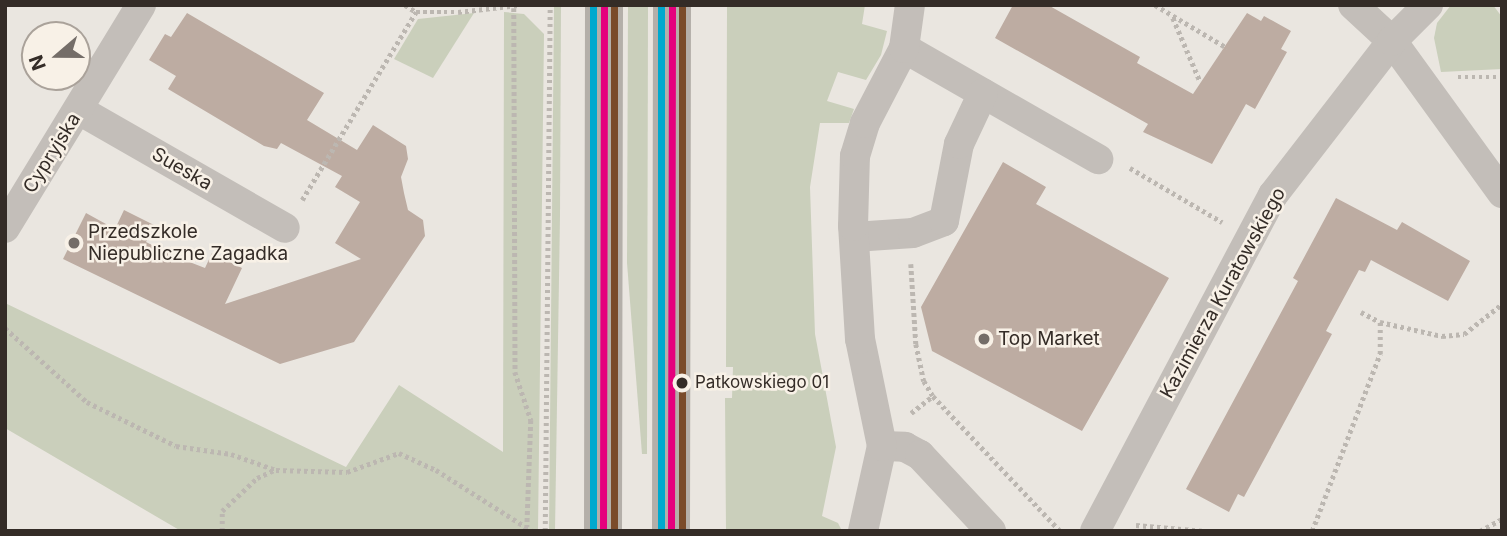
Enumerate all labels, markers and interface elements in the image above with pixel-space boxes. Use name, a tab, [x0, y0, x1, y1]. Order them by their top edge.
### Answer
north arrow	[21, 21, 91, 91]
text: N	[24, 52, 51, 73]
street label: Cypryjska	[18, 109, 86, 197]
street label: Sueska	[148, 143, 216, 195]
street label: Kazimierza Kuratowskiego	[1155, 184, 1291, 402]
place label: Przedszkole Niepubliczne Zagadka	[88, 221, 288, 265]
marker: Przedszkole Niepubliczne Zagadka	[66, 235, 82, 251]
place label: Top Market	[998, 328, 1100, 350]
marker: Top Market	[976, 331, 992, 347]
place label: Patkowskiego 01	[695, 373, 829, 393]
marker: Patkowskiego 01	[675, 376, 689, 390]

